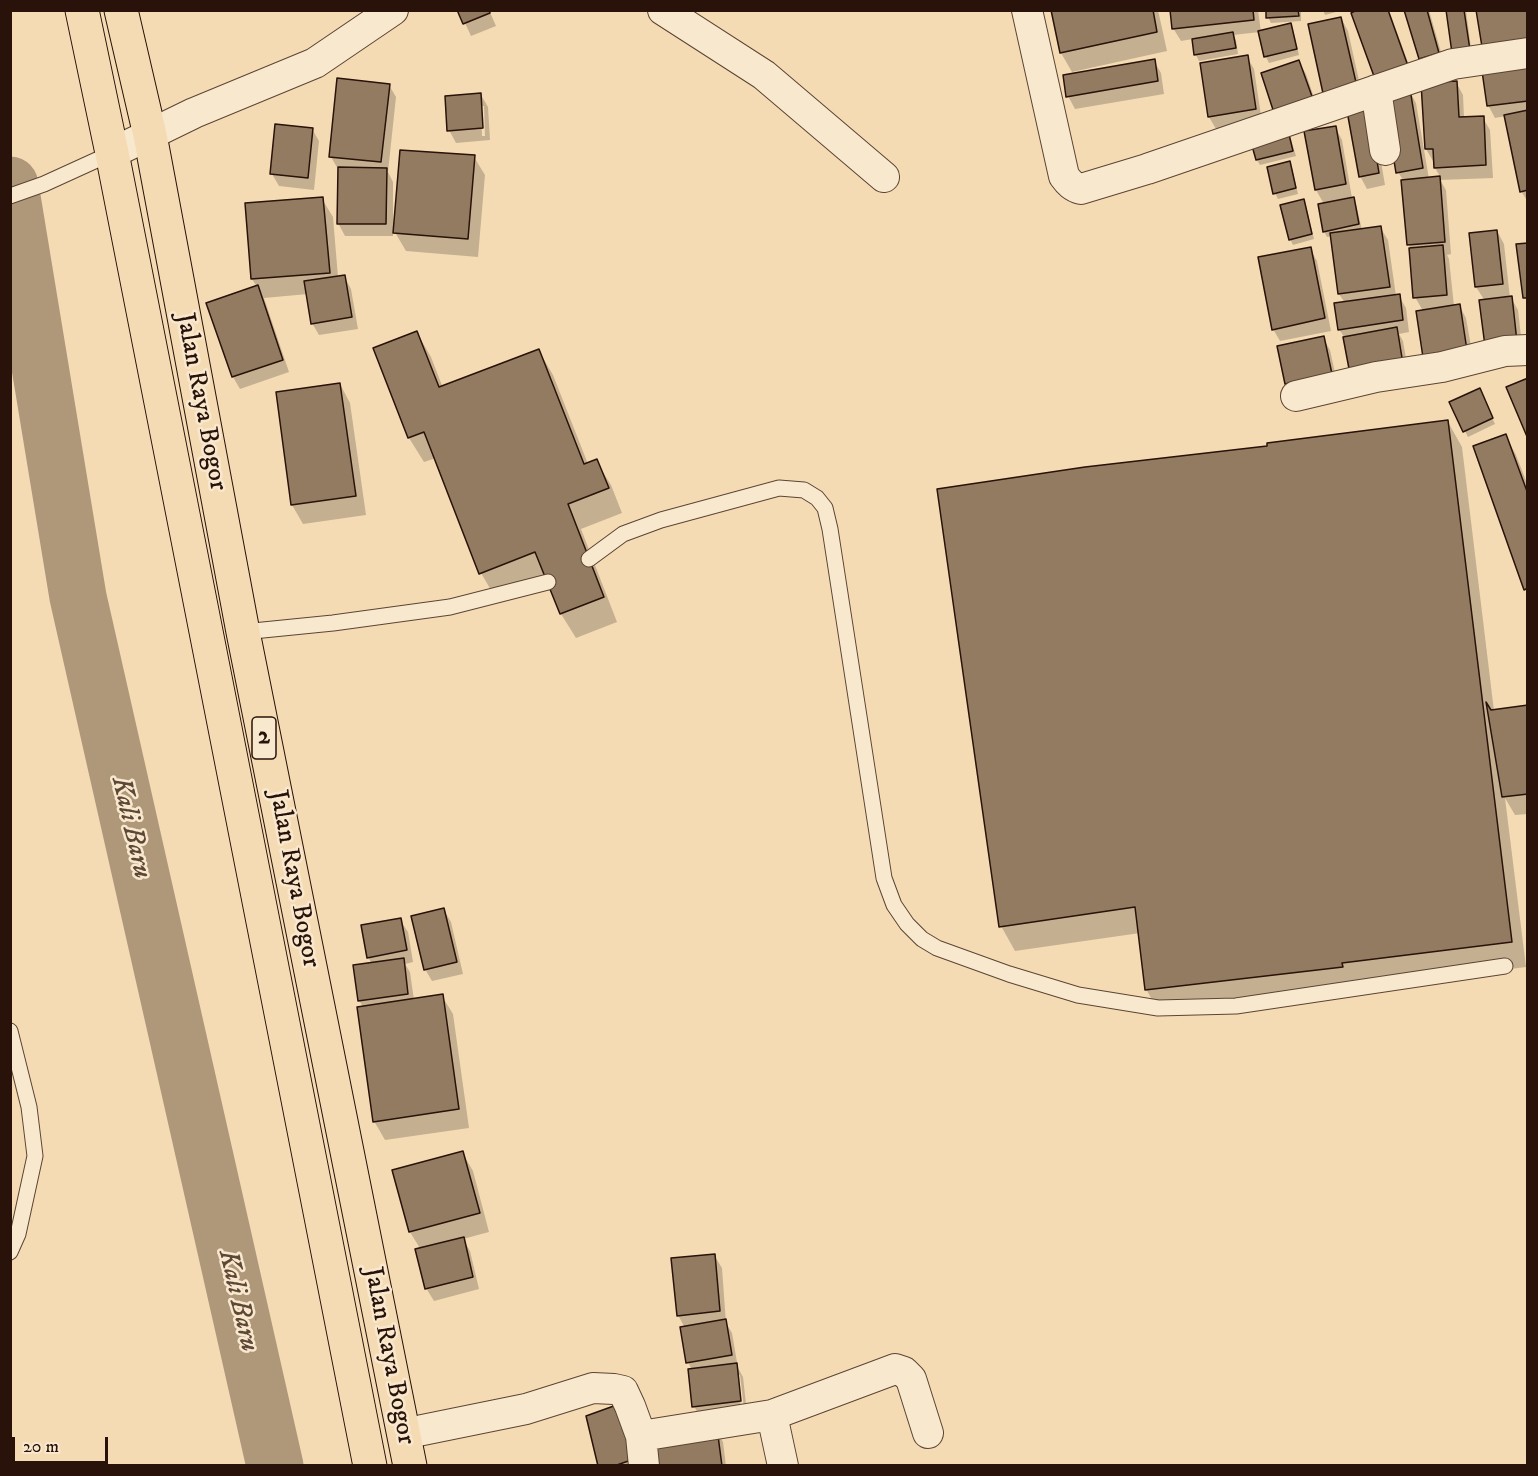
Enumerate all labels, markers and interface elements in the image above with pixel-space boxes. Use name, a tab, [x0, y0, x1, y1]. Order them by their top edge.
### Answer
street label: Jalan Raya Bogor	[168, 311, 232, 493]
road number: 2	[252, 717, 276, 759]
water label: Kali Baru	[103, 774, 157, 882]
street label: Jalan Raya Bogor	[261, 788, 325, 970]
water label: Kali Baru	[210, 1247, 264, 1355]
street label: Jalan Raya Bogor	[356, 1265, 420, 1447]
scale bar	[15, 1425, 111, 1463]
text: 20 m	[23, 1436, 59, 1458]

